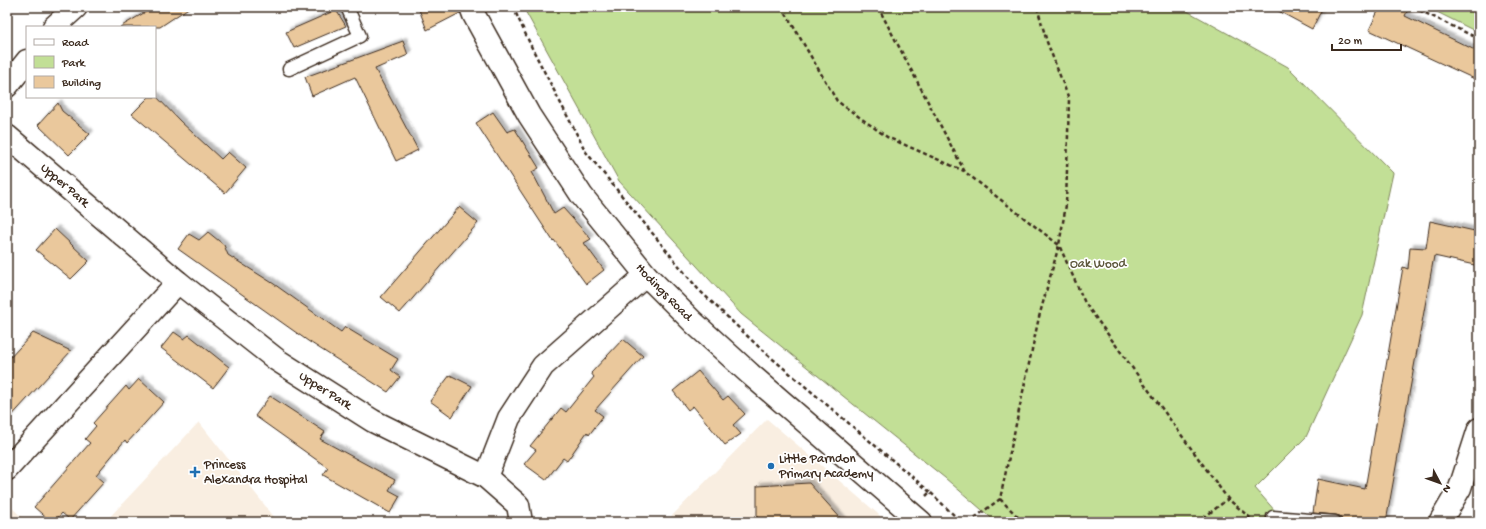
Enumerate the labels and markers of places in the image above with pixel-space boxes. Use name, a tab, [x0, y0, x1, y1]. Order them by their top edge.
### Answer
place label: Little Parndon Primary Academy	[778, 452, 874, 482]
place label: Princess Alexandra Hospital	[203, 458, 308, 488]
marker: Little Parndon Primary Academy	[766, 461, 776, 471]
marker: Princess Alexandra Hospital	[189, 466, 201, 478]

